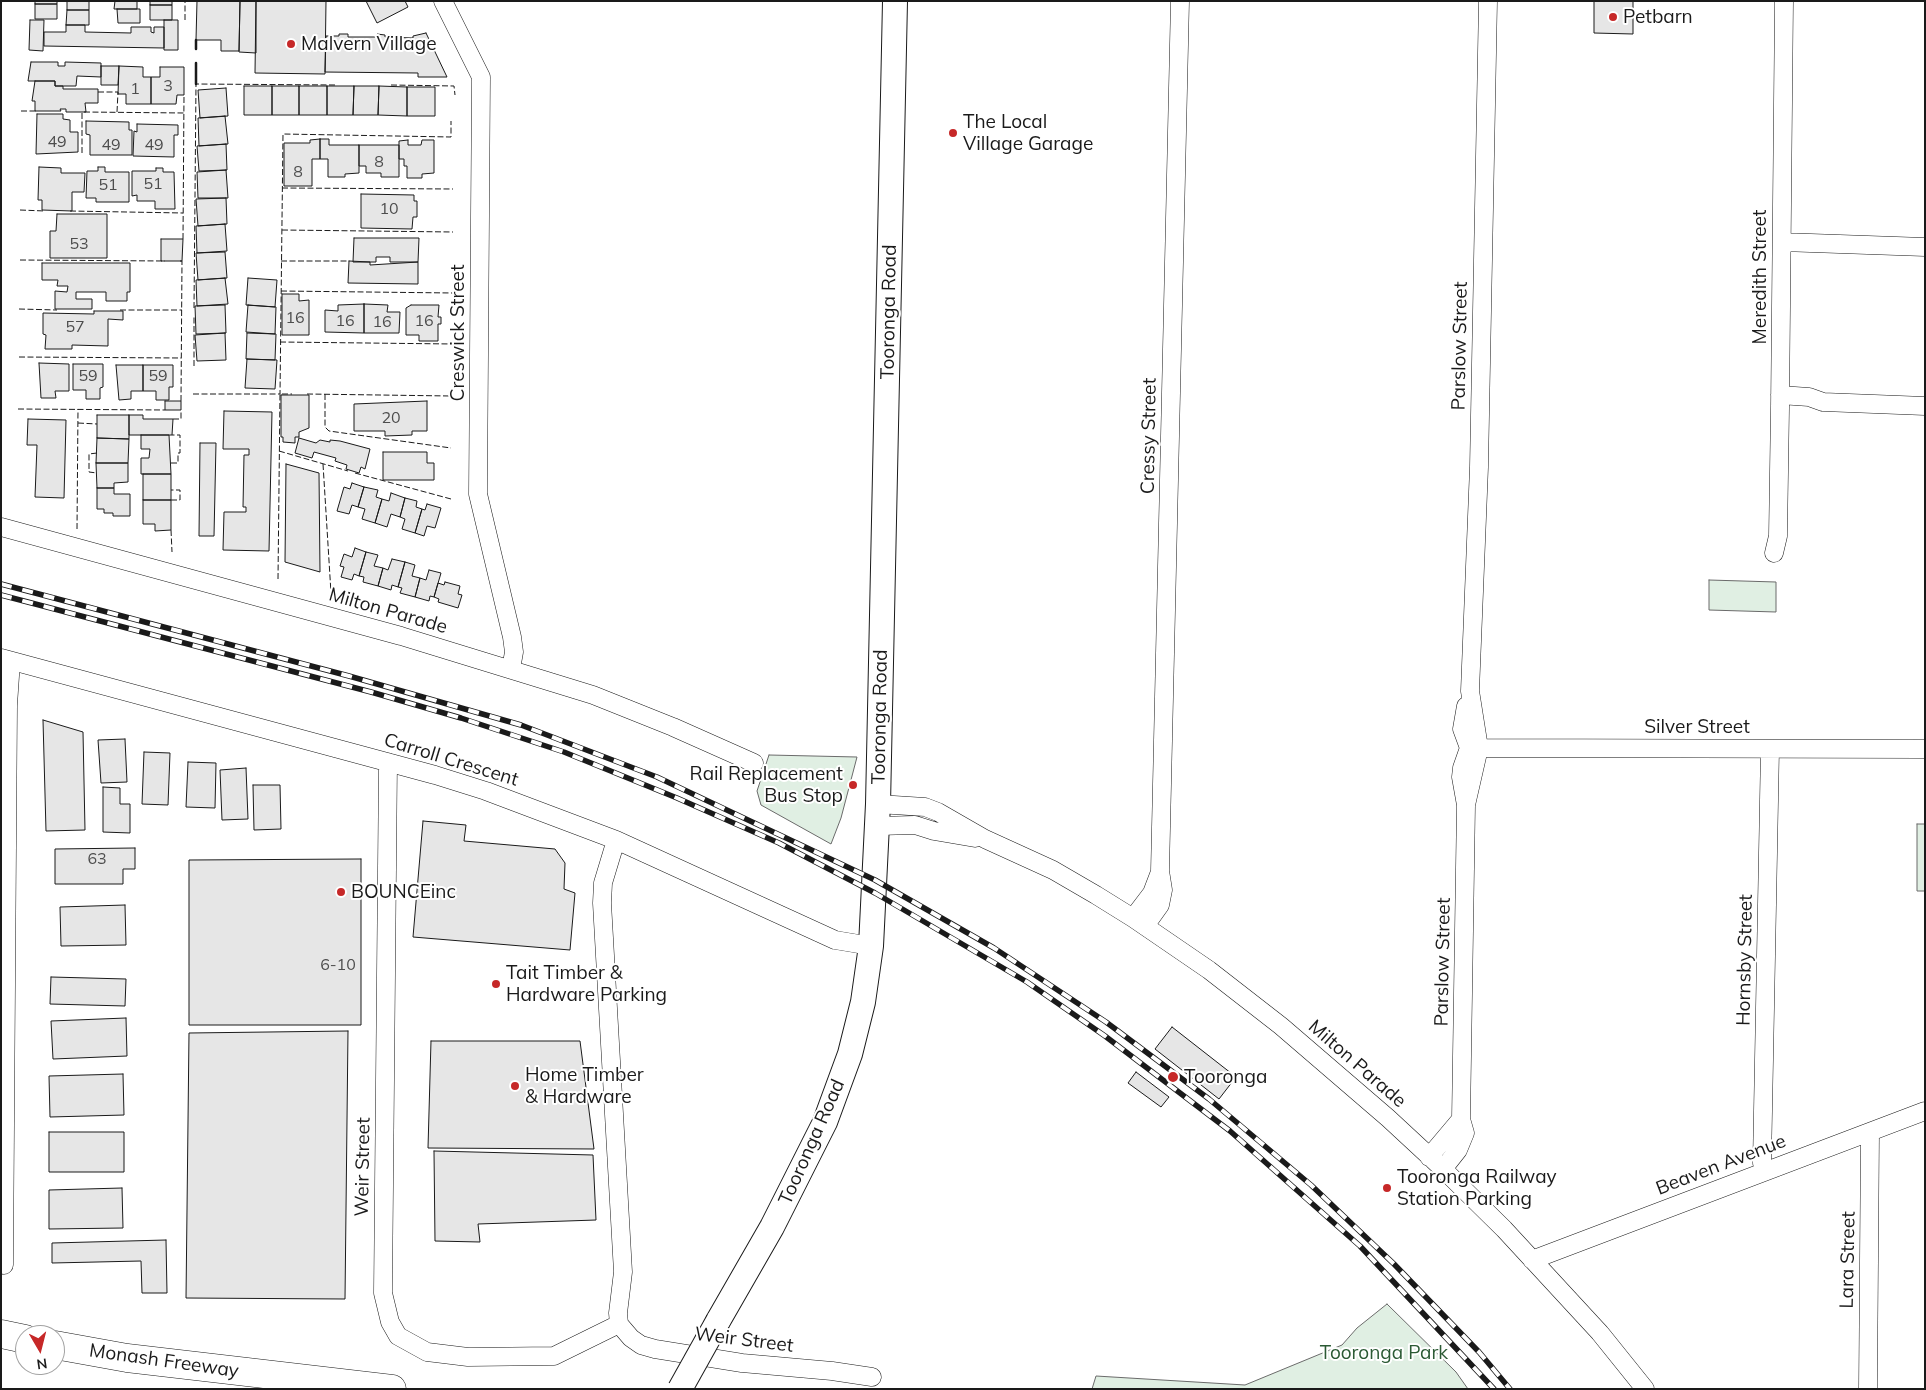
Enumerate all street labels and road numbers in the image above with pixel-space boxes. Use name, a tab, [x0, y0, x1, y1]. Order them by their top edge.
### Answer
street label: Meredith Street	[1749, 210, 1771, 344]
street label: Tooronga Road	[876, 244, 902, 380]
street label: Creswick Street	[447, 264, 469, 402]
street label: Parslow Street	[1447, 281, 1473, 411]
street label: Cressy Street	[1137, 378, 1161, 494]
street label: Milton Parade	[326, 583, 450, 639]
street label: Tooronga Road	[867, 649, 893, 785]
street label: Silver Street	[1644, 716, 1750, 738]
street label: Carroll Crescent	[381, 729, 521, 791]
street label: Hornsby Street	[1732, 894, 1758, 1026]
street label: Parslow Street	[1430, 897, 1456, 1027]
street label: Milton Parade	[1303, 1015, 1411, 1113]
street label: Tooronga Road	[774, 1076, 850, 1208]
street label: Weir Street	[351, 1117, 375, 1217]
street label: Beaven Avenue	[1653, 1130, 1789, 1200]
street label: Lara Street	[1836, 1211, 1860, 1309]
street label: Weir Street	[693, 1323, 795, 1357]
street label: Monash Freeway	[88, 1339, 240, 1383]

